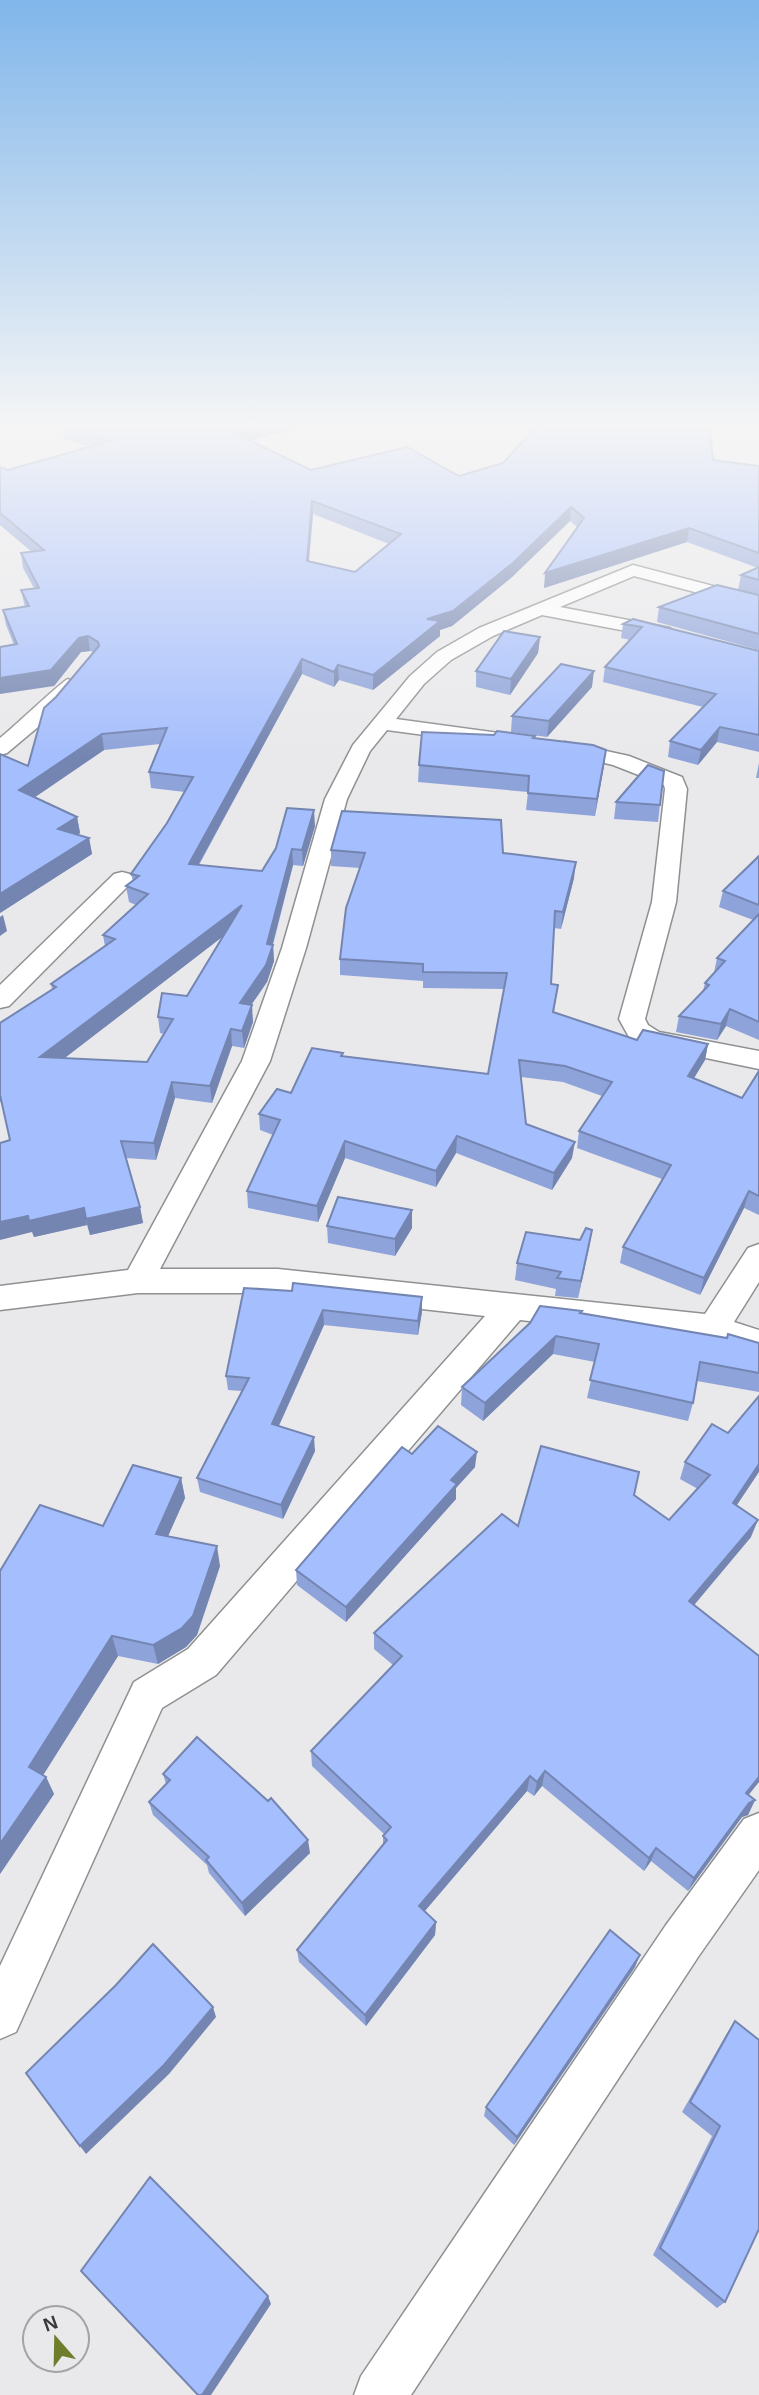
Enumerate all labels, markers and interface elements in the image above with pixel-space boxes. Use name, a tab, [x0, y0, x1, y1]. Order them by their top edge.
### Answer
north arrow	[21, 2304, 91, 2374]
text: N	[40, 2311, 60, 2336]

